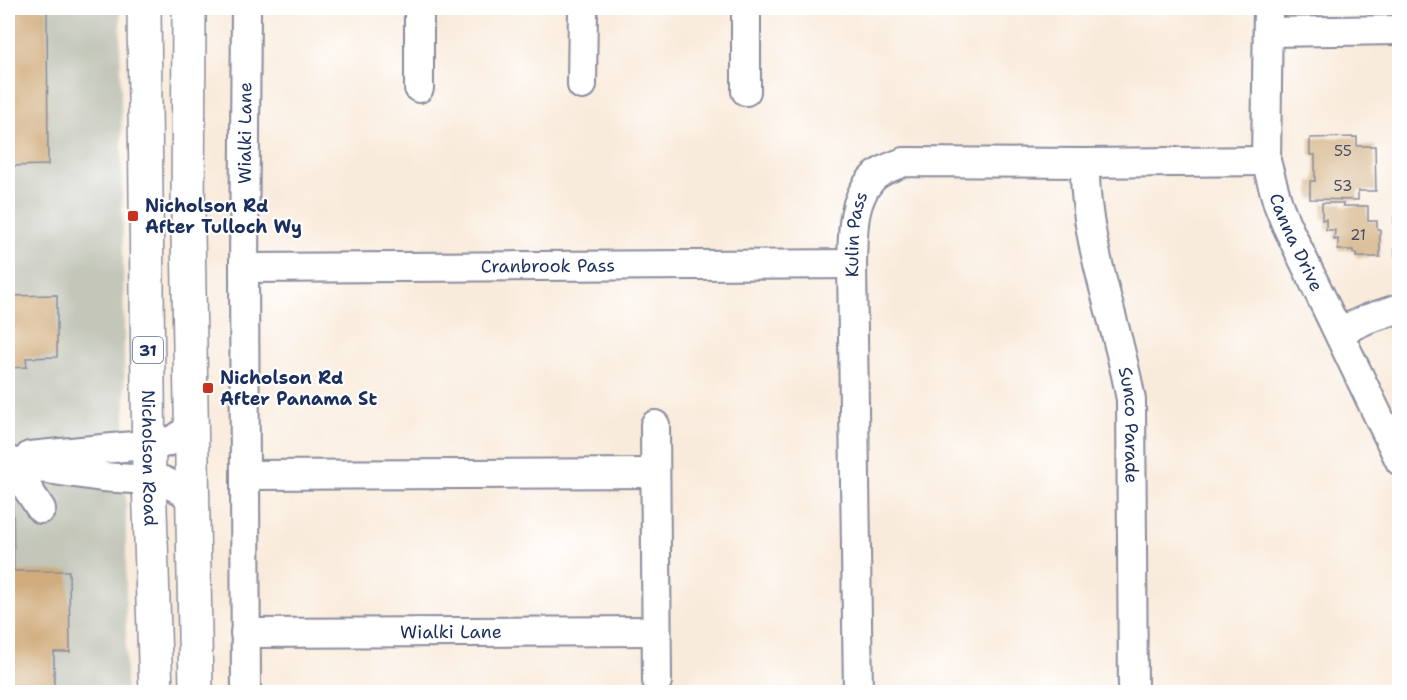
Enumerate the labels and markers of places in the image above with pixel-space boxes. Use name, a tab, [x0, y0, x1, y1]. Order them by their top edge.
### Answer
place label: Nicholson Rd After Tulloch Wy	[145, 194, 302, 239]
marker: Nicholson Rd After Tulloch Wy	[126, 209, 140, 223]
place label: Nicholson Rd After Panama St	[220, 366, 377, 411]
marker: Nicholson Rd After Panama St	[201, 381, 215, 395]

